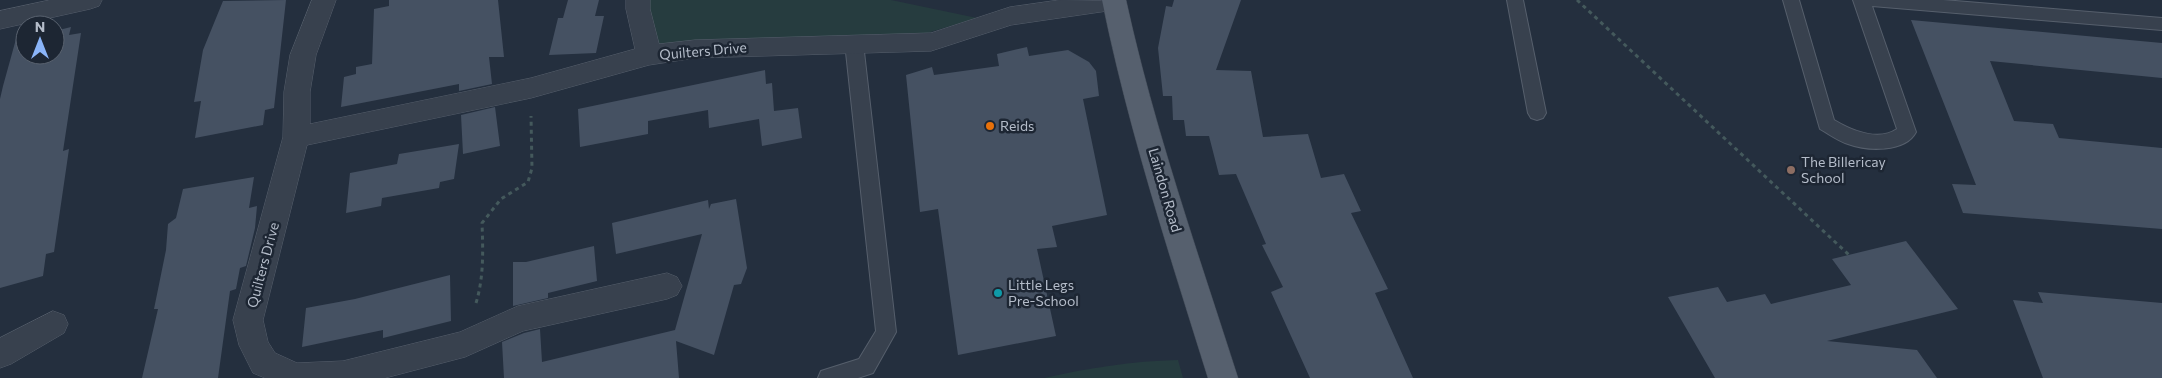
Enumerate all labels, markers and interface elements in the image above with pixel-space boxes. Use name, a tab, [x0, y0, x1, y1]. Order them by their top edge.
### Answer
north arrow	[15, 15, 65, 65]
text: N	[35, 18, 45, 35]
street label: Quilters Drive	[659, 38, 747, 63]
place label: Reids	[1000, 117, 1034, 134]
marker: Reids	[984, 120, 996, 132]
street label: Laindon Road	[1145, 146, 1186, 234]
place label: The Billericay School	[1801, 153, 1886, 186]
marker: The Billericay School	[1785, 164, 1797, 176]
street label: Quilters Drive	[243, 220, 282, 309]
place label: Little Legs Pre-School	[1008, 276, 1079, 309]
marker: Little Legs Pre-School	[992, 287, 1004, 299]

